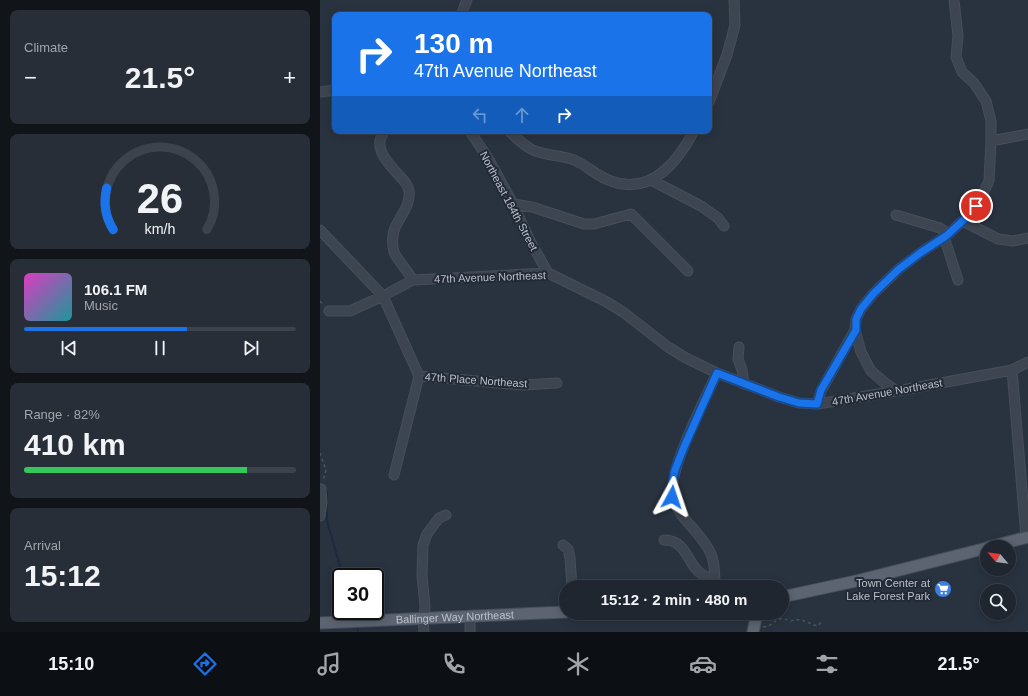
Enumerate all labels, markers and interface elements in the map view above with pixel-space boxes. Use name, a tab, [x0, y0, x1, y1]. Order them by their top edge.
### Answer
icon: right	[348, 28, 400, 80]
text: 130 m	[414, 28, 493, 59]
text: Climate	[24, 40, 68, 55]
text: 21.5°	[125, 61, 195, 94]
text: 47th Avenue Northeast	[414, 61, 597, 81]
text: −	[24, 65, 37, 90]
text: +	[283, 65, 296, 90]
icon: left	[469, 104, 491, 126]
icon: ahead	[511, 104, 533, 126]
icon: right	[553, 104, 575, 126]
street label: Northeast 184th Street	[478, 149, 540, 253]
text: 26	[137, 174, 183, 221]
pin	[959, 189, 993, 223]
icon: arrive	[965, 195, 987, 217]
text: km/h	[145, 220, 176, 236]
street label: 47th Avenue Northeast	[434, 269, 546, 285]
text: 106.1 FM	[84, 281, 147, 298]
text: Music	[84, 298, 118, 313]
icon: previous	[58, 337, 80, 359]
icon: pause	[149, 337, 171, 359]
icon: next	[240, 337, 262, 359]
street label: 47th Place Northeast	[424, 370, 528, 390]
street label: 47th Avenue Northeast	[831, 376, 943, 408]
text: Range · 82%	[24, 407, 100, 422]
text: 410 km	[24, 428, 126, 461]
position arrow	[651, 476, 693, 518]
text: Arrival	[24, 538, 61, 553]
north arrow	[980, 540, 1016, 576]
map controls	[980, 540, 1016, 620]
text: 15:12	[24, 559, 101, 592]
speed limit sign: 30	[332, 568, 384, 620]
place label: Town Center at Lake Forest Park	[846, 577, 930, 602]
supermarket icon: Town Center at Lake Forest Park	[933, 579, 953, 599]
button: search	[980, 584, 1016, 620]
text: 15:12 · 2 min · 480 m	[601, 591, 747, 608]
street label: Ballinger Way Northeast	[395, 608, 514, 626]
icon: directions	[191, 650, 219, 678]
icon: music	[315, 650, 343, 678]
icon: phone	[440, 650, 468, 678]
icon: climate	[564, 650, 592, 678]
icon: car	[689, 650, 717, 678]
icon: filters	[813, 650, 841, 678]
text: 15:10	[48, 654, 94, 674]
text: 21.5°	[937, 654, 980, 674]

